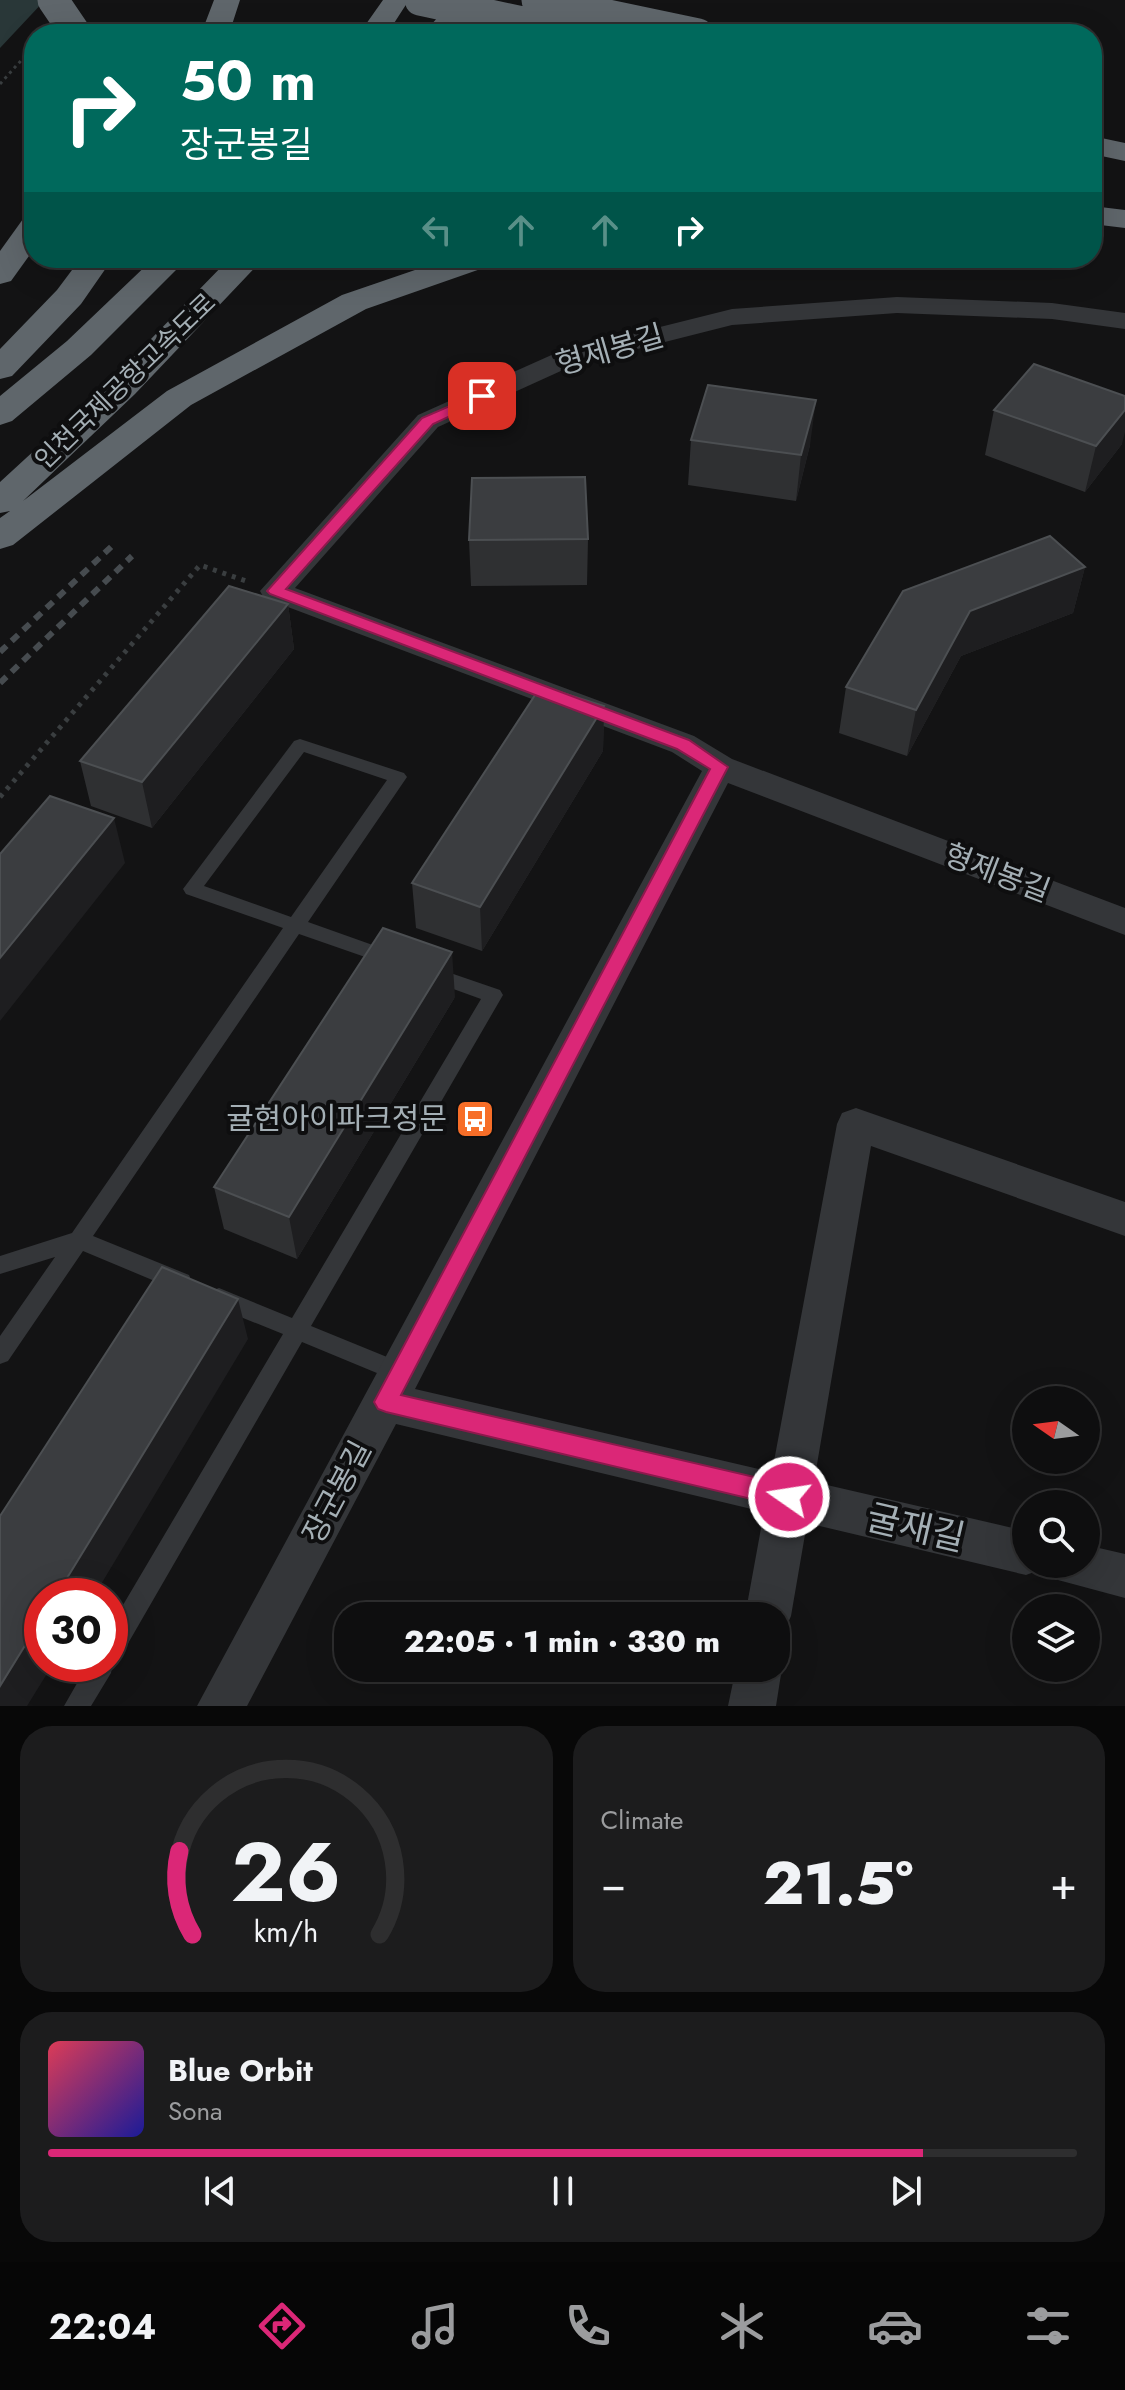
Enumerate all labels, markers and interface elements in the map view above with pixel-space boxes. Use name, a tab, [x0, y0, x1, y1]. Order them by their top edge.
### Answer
text: 50 m	[180, 40, 316, 121]
icon: right	[48, 56, 152, 160]
text: 장군봉길	[180, 118, 312, 170]
icon: left	[415, 208, 459, 252]
icon: ahead	[499, 208, 543, 252]
icon: ahead	[583, 208, 627, 252]
icon: right	[667, 208, 711, 252]
street label: 인천국제공항고속도로	[26, 284, 224, 478]
street label: 형제봉길	[551, 314, 669, 385]
pin	[448, 362, 516, 430]
icon: arrive	[460, 374, 504, 418]
street label: 형제봉길	[938, 833, 1056, 912]
place label: 귤현아이파크정문	[226, 1097, 447, 1140]
bus stop icon: 귤현아이파크정문	[454, 1098, 496, 1140]
north arrow	[1012, 1386, 1100, 1474]
map controls	[1012, 1386, 1100, 1682]
street label: 장군봉길	[292, 1433, 381, 1551]
position arrow	[747, 1455, 831, 1539]
street label: 굴재길	[862, 1490, 970, 1564]
button: search	[1012, 1490, 1100, 1578]
speed limit sign: 30	[24, 1578, 128, 1682]
button: layers	[1012, 1594, 1100, 1682]
text: 22:05 · 1 min · 330 m	[404, 1620, 720, 1663]
text: Climate	[601, 1801, 683, 1839]
text: 26	[231, 1812, 341, 1932]
text: 21.5°	[763, 1840, 913, 1927]
text: −	[601, 1852, 626, 1916]
text: +	[1050, 1852, 1077, 1916]
text: km/h	[254, 1911, 319, 1953]
text: Blue Orbit	[168, 2049, 313, 2092]
text: Sona	[168, 2092, 223, 2130]
icon: previous	[198, 2169, 242, 2213]
icon: pause	[541, 2169, 585, 2213]
icon: next	[884, 2169, 928, 2213]
icon: directions	[254, 2298, 310, 2354]
icon: music	[407, 2298, 463, 2354]
icon: phone	[560, 2298, 616, 2354]
icon: climate	[714, 2298, 770, 2354]
icon: car	[867, 2298, 923, 2354]
icon: filters	[1020, 2298, 1076, 2354]
text: 22:04	[49, 2300, 156, 2352]

